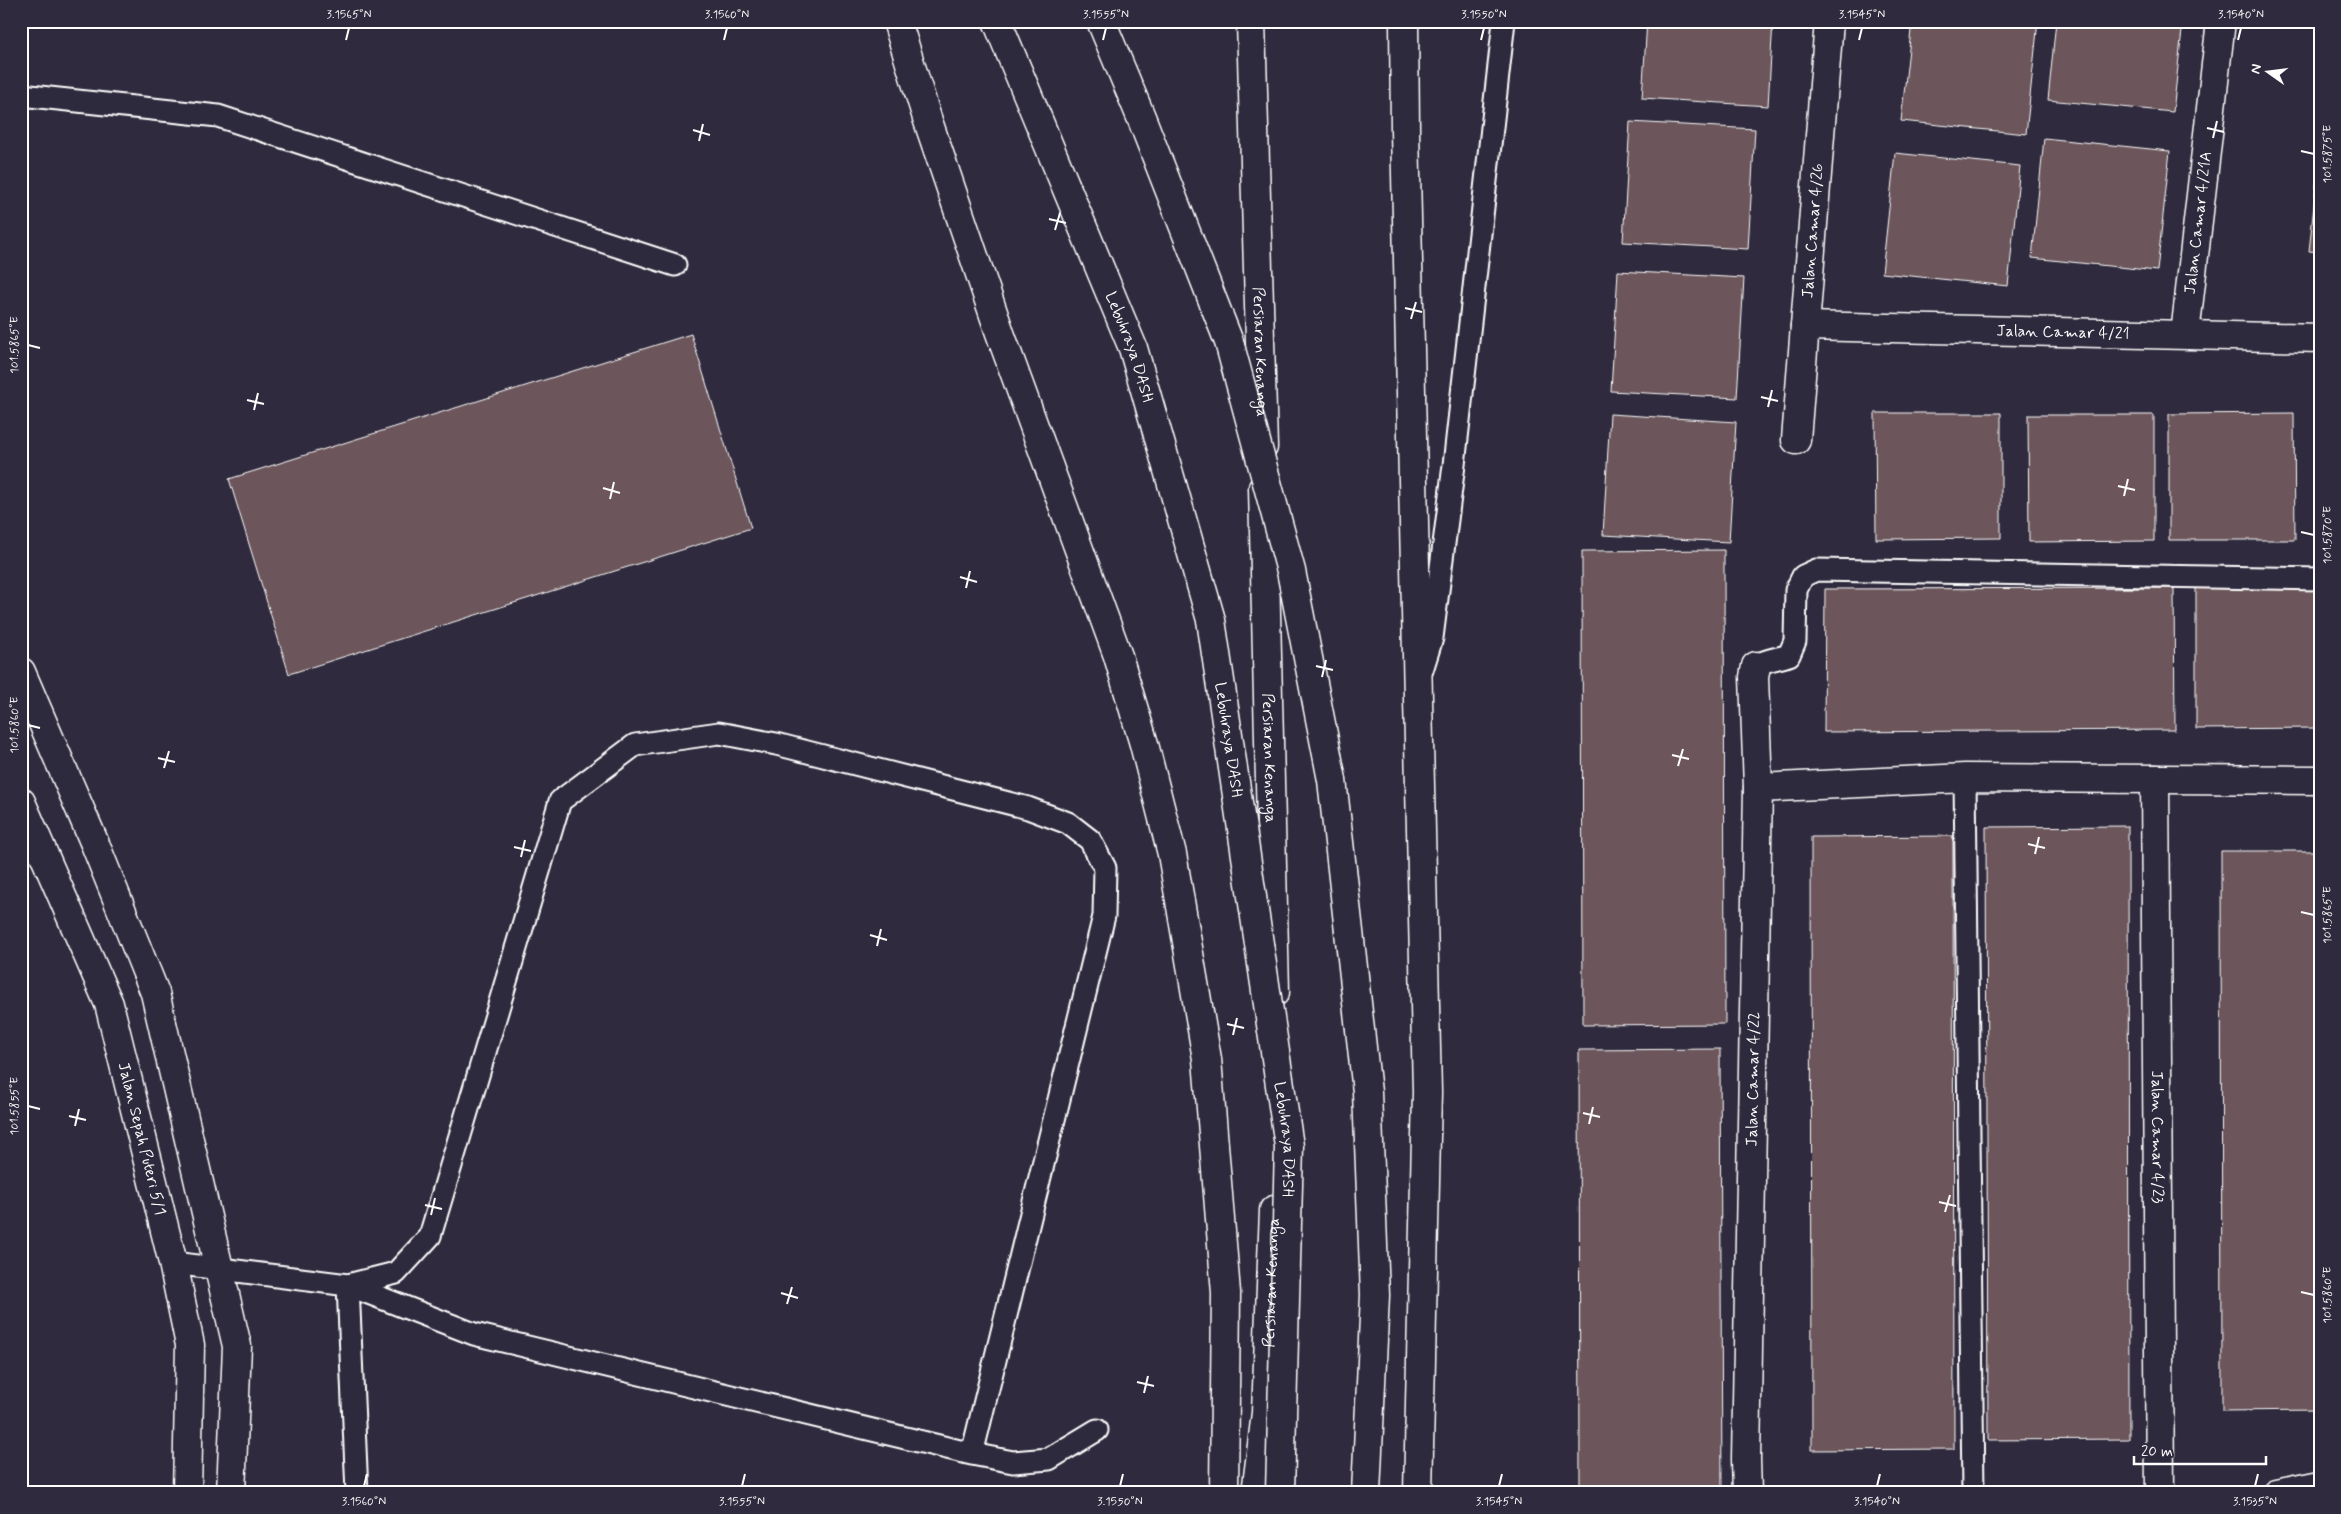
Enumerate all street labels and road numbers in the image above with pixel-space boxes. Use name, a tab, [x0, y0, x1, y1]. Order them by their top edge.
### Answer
street label: Jalan Camar 4/21A	[2179, 150, 2216, 295]
street label: Jalan Camar 4/26	[1797, 162, 1828, 299]
street label: Persiaran Kenanga	[1248, 287, 1273, 417]
street label: Lebuhraya DASH	[1100, 288, 1159, 405]
street label: Jalan Camar 4/21	[1996, 320, 2130, 344]
street label: Lebuhraya DASH	[1210, 681, 1248, 799]
street label: Persiaran Kenanga	[1257, 693, 1281, 823]
street label: Jalan Camar 4/22	[1741, 1011, 1764, 1147]
street label: Jalan Sepah Puteri 5/1	[113, 1060, 171, 1217]
street label: Jalan Camar 4/23	[2147, 1070, 2168, 1204]
street label: Lebuhraya DASH	[1269, 1080, 1300, 1198]
street label: Persiaran Kenanga	[1258, 1217, 1285, 1348]

